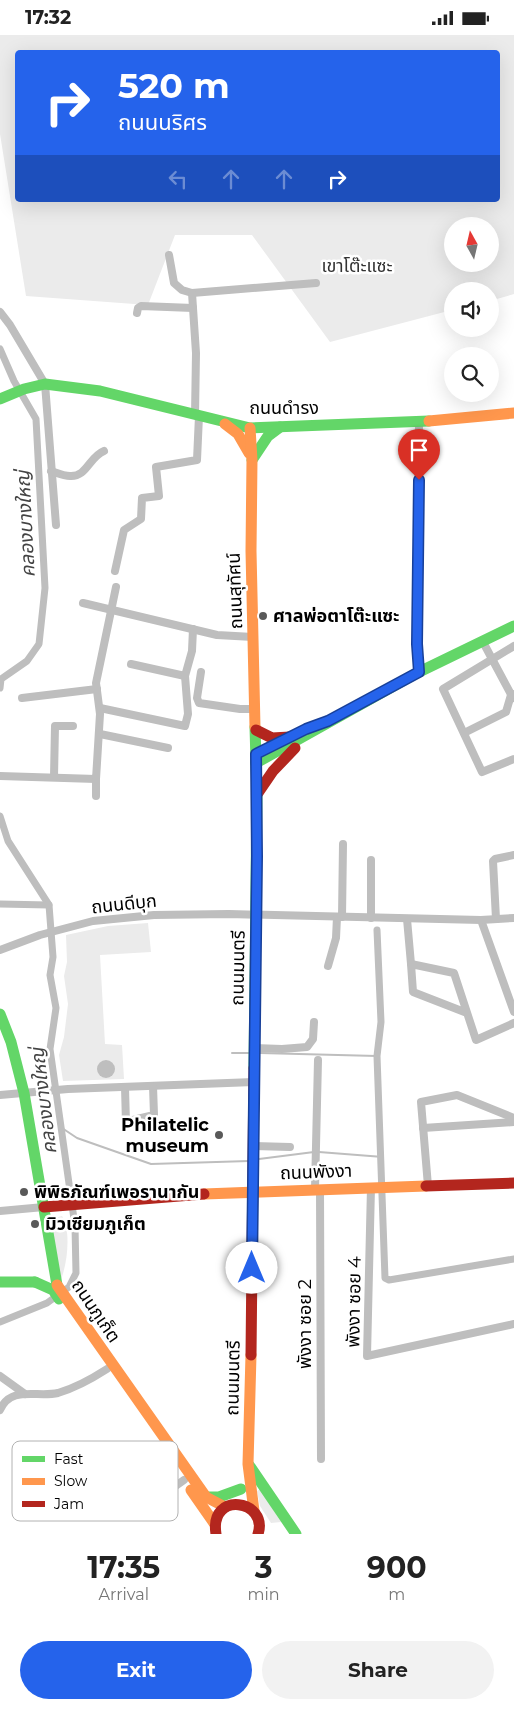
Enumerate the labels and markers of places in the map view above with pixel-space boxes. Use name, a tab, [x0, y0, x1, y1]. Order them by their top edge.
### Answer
pin	[398, 429, 440, 480]
place label: ศาลพ่อตาโต๊ะแซะ	[273, 605, 399, 627]
marker: ศาลพ่อตาโต๊ะแซะ	[257, 610, 269, 622]
place label: Philatelic museum	[121, 1114, 209, 1157]
marker: Philatelic museum	[213, 1129, 225, 1141]
place label: พิพิธภัณฑ์เพอรานากัน	[34, 1181, 199, 1203]
marker: พิพิธภัณฑ์เพอรานากัน	[18, 1186, 30, 1198]
place label: มิวเซียมภูเก็ต	[45, 1213, 146, 1235]
marker: มิวเซียมภูเก็ต	[29, 1218, 41, 1230]

